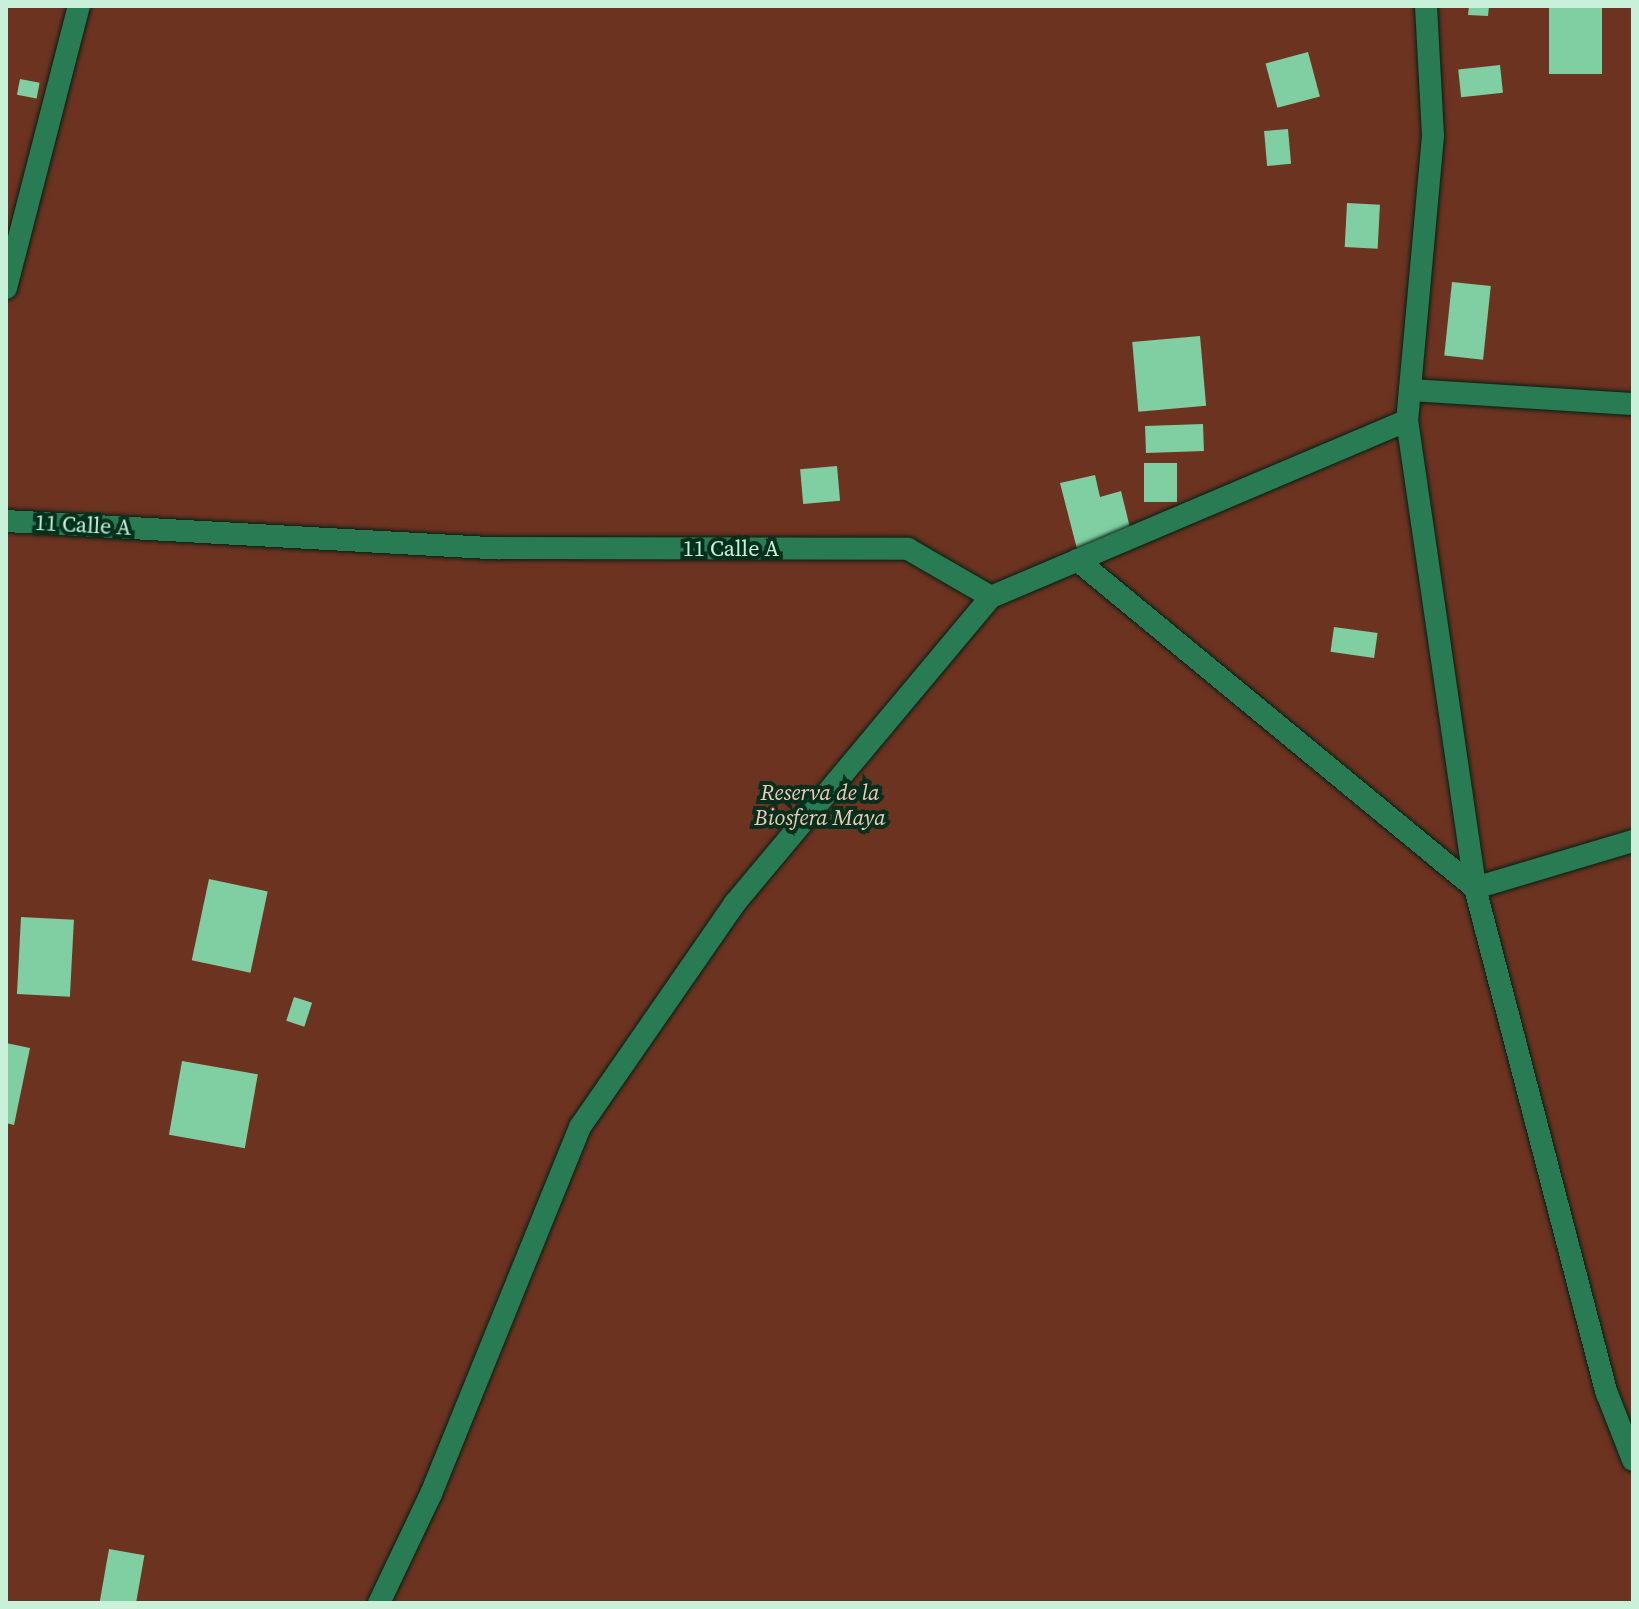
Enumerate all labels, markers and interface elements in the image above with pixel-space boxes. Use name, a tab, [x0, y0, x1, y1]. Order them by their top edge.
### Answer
street label: 11 Calle A	[34, 509, 132, 541]
street label: 11 Calle A	[683, 536, 779, 562]
park label: Reserva de la Biosfera Maya	[754, 779, 886, 830]

